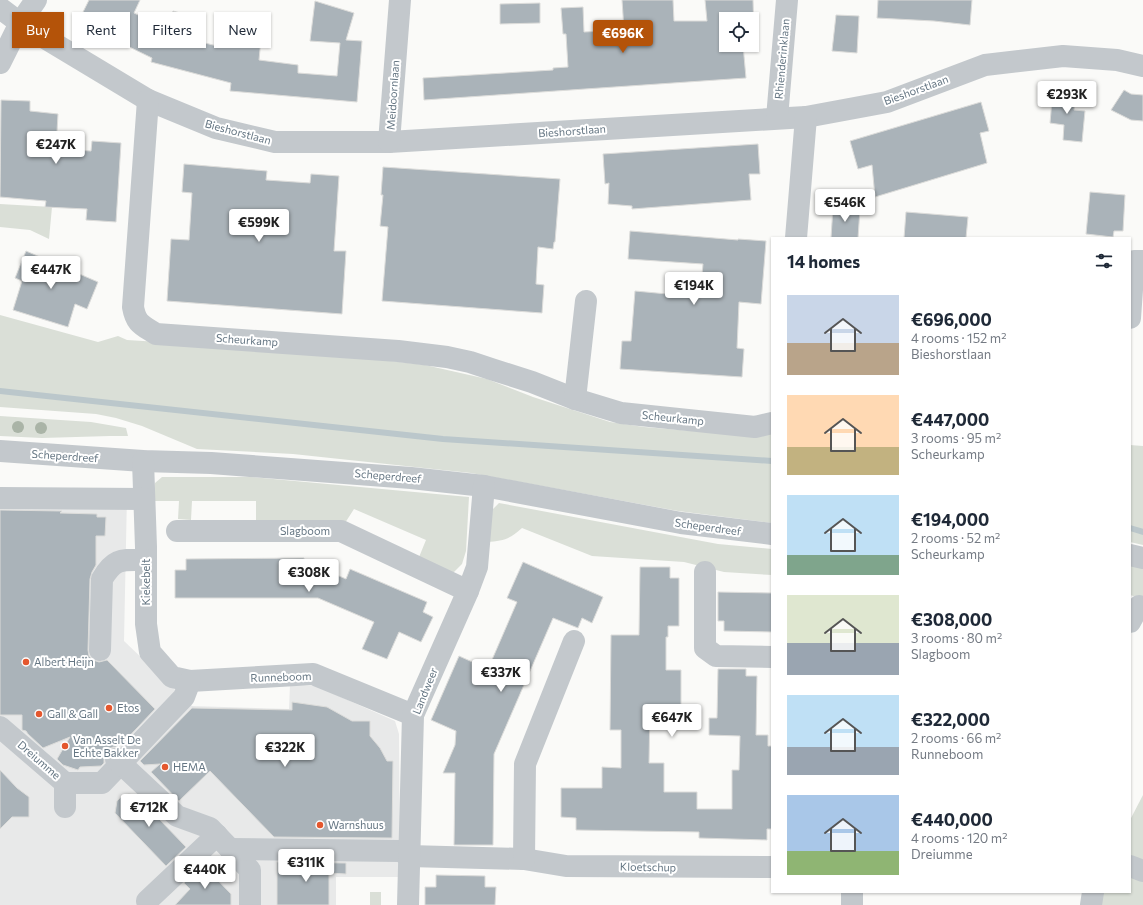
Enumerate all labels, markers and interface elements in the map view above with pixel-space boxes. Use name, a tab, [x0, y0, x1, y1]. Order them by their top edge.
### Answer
chip: Buy	[12, 12, 64, 48]
chip: Rent	[72, 12, 130, 48]
chip: Filters	[138, 12, 206, 48]
chip: New	[214, 12, 271, 48]
map controls	[719, 12, 759, 52]
button: locate	[719, 12, 759, 52]
street label: Rhienderinklaan	[772, 18, 792, 100]
pin: €696K	[595, 20, 651, 54]
text: €696K	[602, 25, 644, 41]
street label: Meidoornlaan	[384, 60, 401, 130]
street label: Bieshorstlaan	[882, 72, 950, 107]
pin: €293K	[1039, 81, 1095, 115]
text: €293K	[1046, 86, 1088, 102]
street label: Bieshorstlaan	[204, 116, 273, 147]
street label: Bieshorstlaan	[538, 122, 606, 139]
pin: €247K	[28, 131, 84, 165]
text: €247K	[36, 136, 76, 152]
pin: €546K	[817, 189, 873, 223]
text: €546K	[824, 194, 866, 210]
pin: €599K	[231, 209, 287, 243]
text: €599K	[238, 214, 280, 230]
icon: filters	[1093, 250, 1115, 272]
text: 14 homes	[787, 251, 860, 272]
pin: €447K	[23, 256, 79, 290]
text: €447K	[30, 261, 72, 277]
pin: €194K	[666, 272, 722, 306]
text: €194K	[674, 277, 714, 293]
text: €696,000	[911, 309, 992, 330]
icon: home	[819, 311, 867, 359]
text: 4 rooms · 152 m²	[911, 330, 1006, 346]
street label: Scheurkamp	[215, 331, 279, 348]
text: Bieshorstlaan	[911, 346, 991, 362]
street label: Scheurkamp	[641, 408, 705, 427]
text: €447,000	[911, 409, 989, 430]
icon: home	[819, 411, 867, 459]
text: 3 rooms · 95 m²	[911, 430, 1001, 446]
text: Scheurkamp	[911, 446, 985, 462]
street label: Scheperdreef	[31, 447, 100, 464]
street label: Scheperdreef	[354, 466, 423, 485]
text: €194,000	[911, 509, 989, 530]
icon: home	[819, 511, 867, 559]
street label: Scheperdreef	[674, 515, 743, 538]
street label: Slagboom	[280, 524, 330, 537]
text: 2 rooms · 52 m²	[911, 530, 1000, 546]
text: Scheurkamp	[911, 546, 985, 562]
street label: Kiekebelt	[139, 558, 152, 606]
pin: €308K	[281, 559, 337, 593]
text: €308K	[288, 564, 330, 580]
text: €308,000	[911, 609, 992, 630]
icon: home	[819, 611, 867, 659]
text: 3 rooms · 80 m²	[911, 630, 1002, 646]
text: Slagboom	[911, 646, 970, 662]
place label: Albert Heijn	[34, 655, 94, 668]
marker: Albert Heijn	[21, 657, 31, 667]
pin: €337K	[473, 659, 529, 693]
text: €337K	[481, 664, 521, 680]
street label: Landweer	[409, 665, 440, 716]
street label: Runneboom	[250, 669, 312, 684]
place label: Etos	[117, 701, 139, 714]
marker: Etos	[104, 703, 114, 713]
pin: €647K	[644, 704, 700, 738]
place label: Gall & Gall	[47, 707, 98, 720]
marker: Gall & Gall	[34, 709, 44, 719]
text: €647K	[651, 709, 693, 725]
text: €322,000	[911, 709, 990, 730]
icon: home	[819, 711, 867, 759]
text: 2 rooms · 66 m²	[911, 730, 1001, 746]
place label: Van Asselt De Echte Bakker	[73, 733, 141, 759]
pin: €322K	[257, 734, 313, 768]
street label: Dreiumme	[15, 738, 63, 782]
text: €322K	[265, 739, 305, 755]
marker: Van Asselt De Echte Bakker	[60, 741, 70, 751]
text: Runneboom	[911, 746, 983, 762]
place label: HEMA	[173, 760, 206, 773]
marker: HEMA	[160, 762, 170, 772]
pin: €712K	[121, 794, 177, 828]
text: €712K	[130, 799, 168, 815]
text: €440,000	[911, 809, 993, 830]
icon: home	[819, 811, 867, 859]
place label: Warnshuus	[328, 818, 384, 831]
marker: Warnshuus	[315, 820, 325, 830]
text: 4 rooms · 120 m²	[911, 830, 1007, 846]
text: Dreiumme	[911, 846, 973, 862]
pin: €311K	[278, 849, 334, 883]
text: €311K	[287, 854, 325, 870]
pin: €440K	[177, 856, 233, 890]
street label: Kloetschup	[620, 860, 676, 873]
text: €440K	[184, 861, 226, 877]

